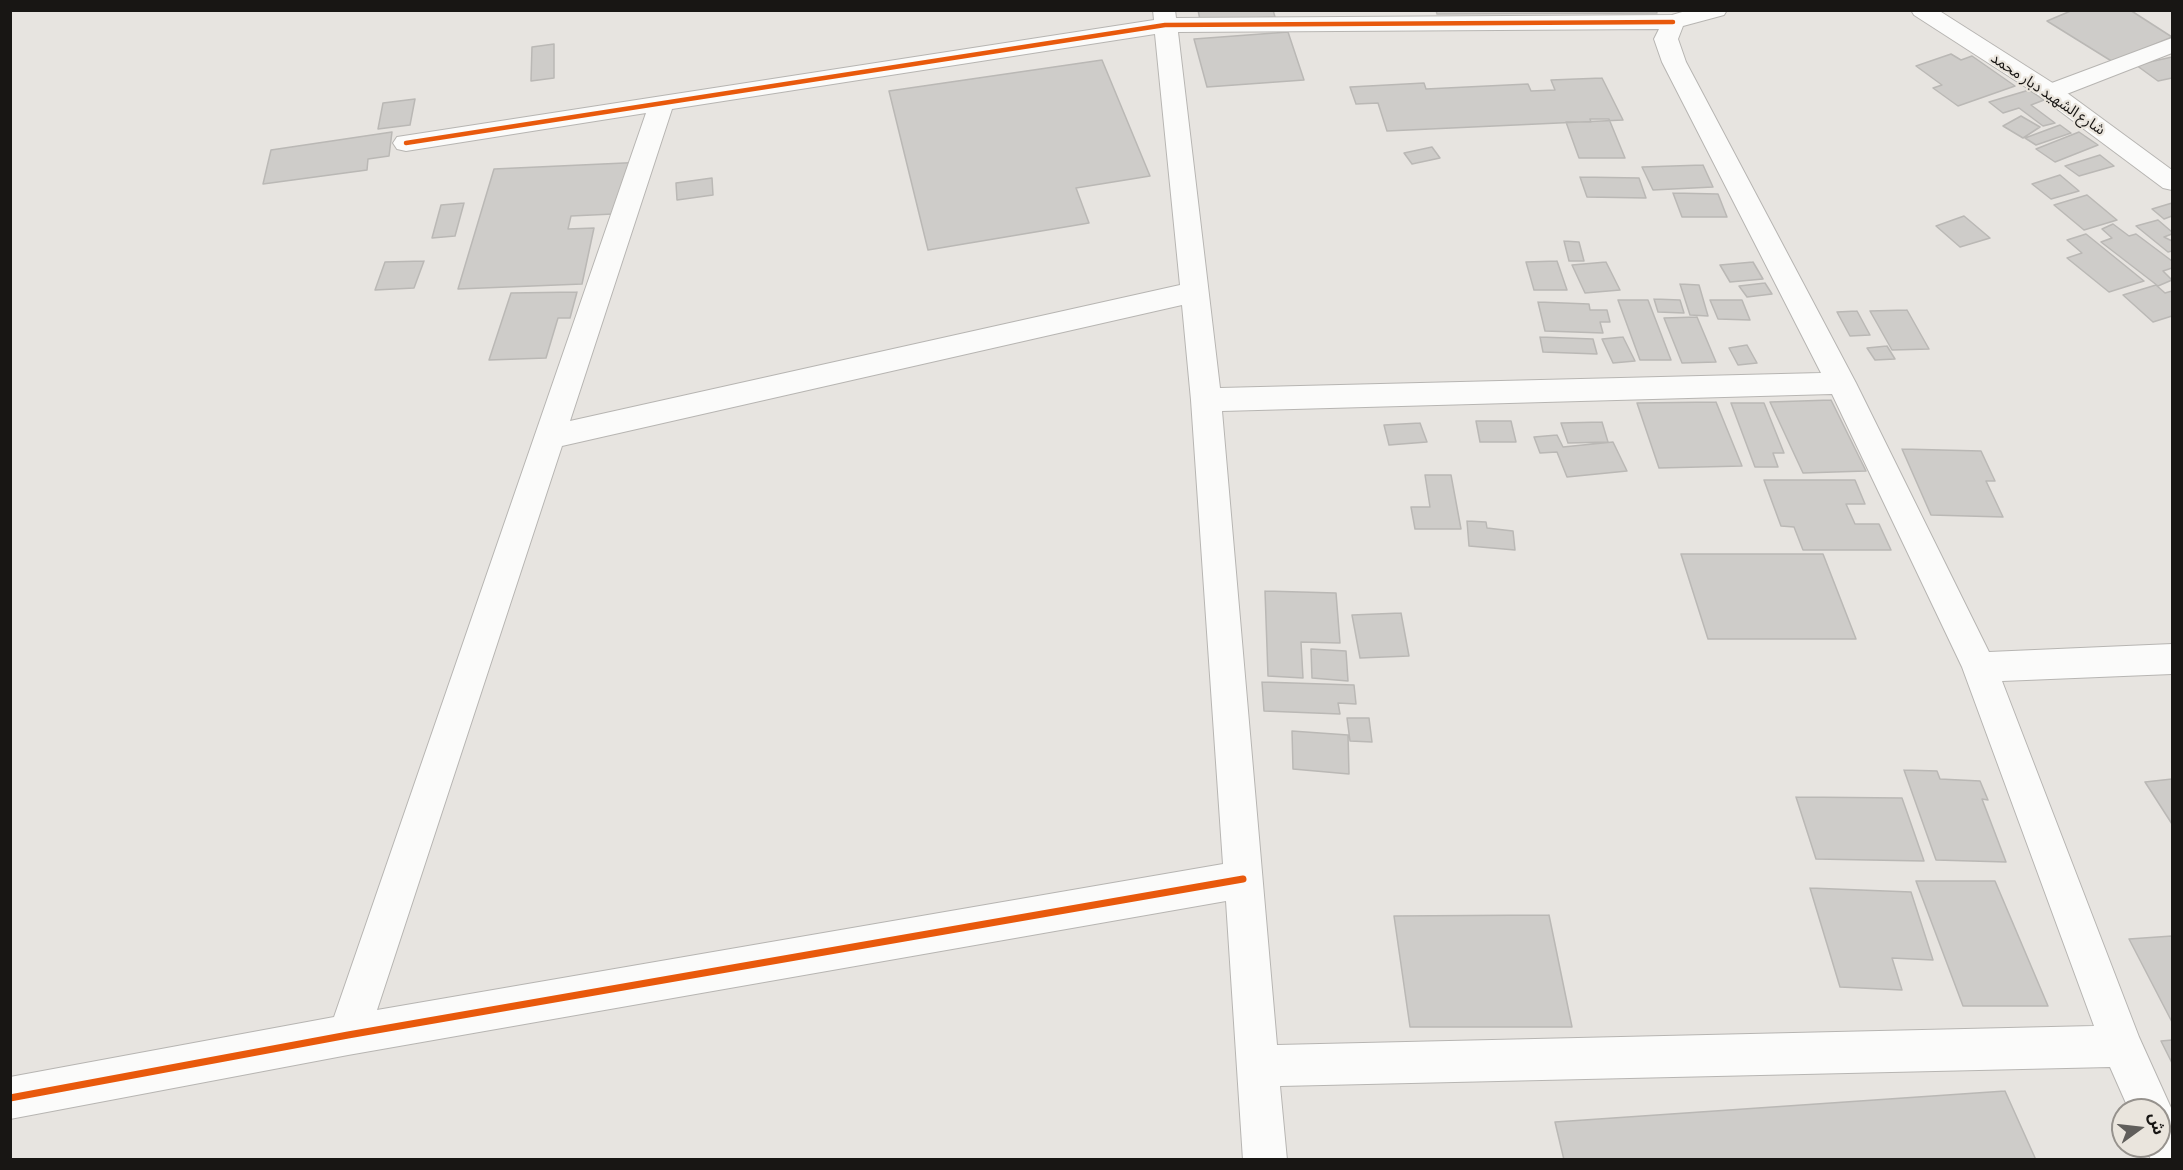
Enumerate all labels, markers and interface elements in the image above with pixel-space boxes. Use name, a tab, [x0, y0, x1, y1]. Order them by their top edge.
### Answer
street label: شارع الشهيد دبار محمد	[1987, 49, 2109, 139]
north arrow	[2111, 1098, 2171, 1158]
text: ش	[2146, 1111, 2168, 1137]

